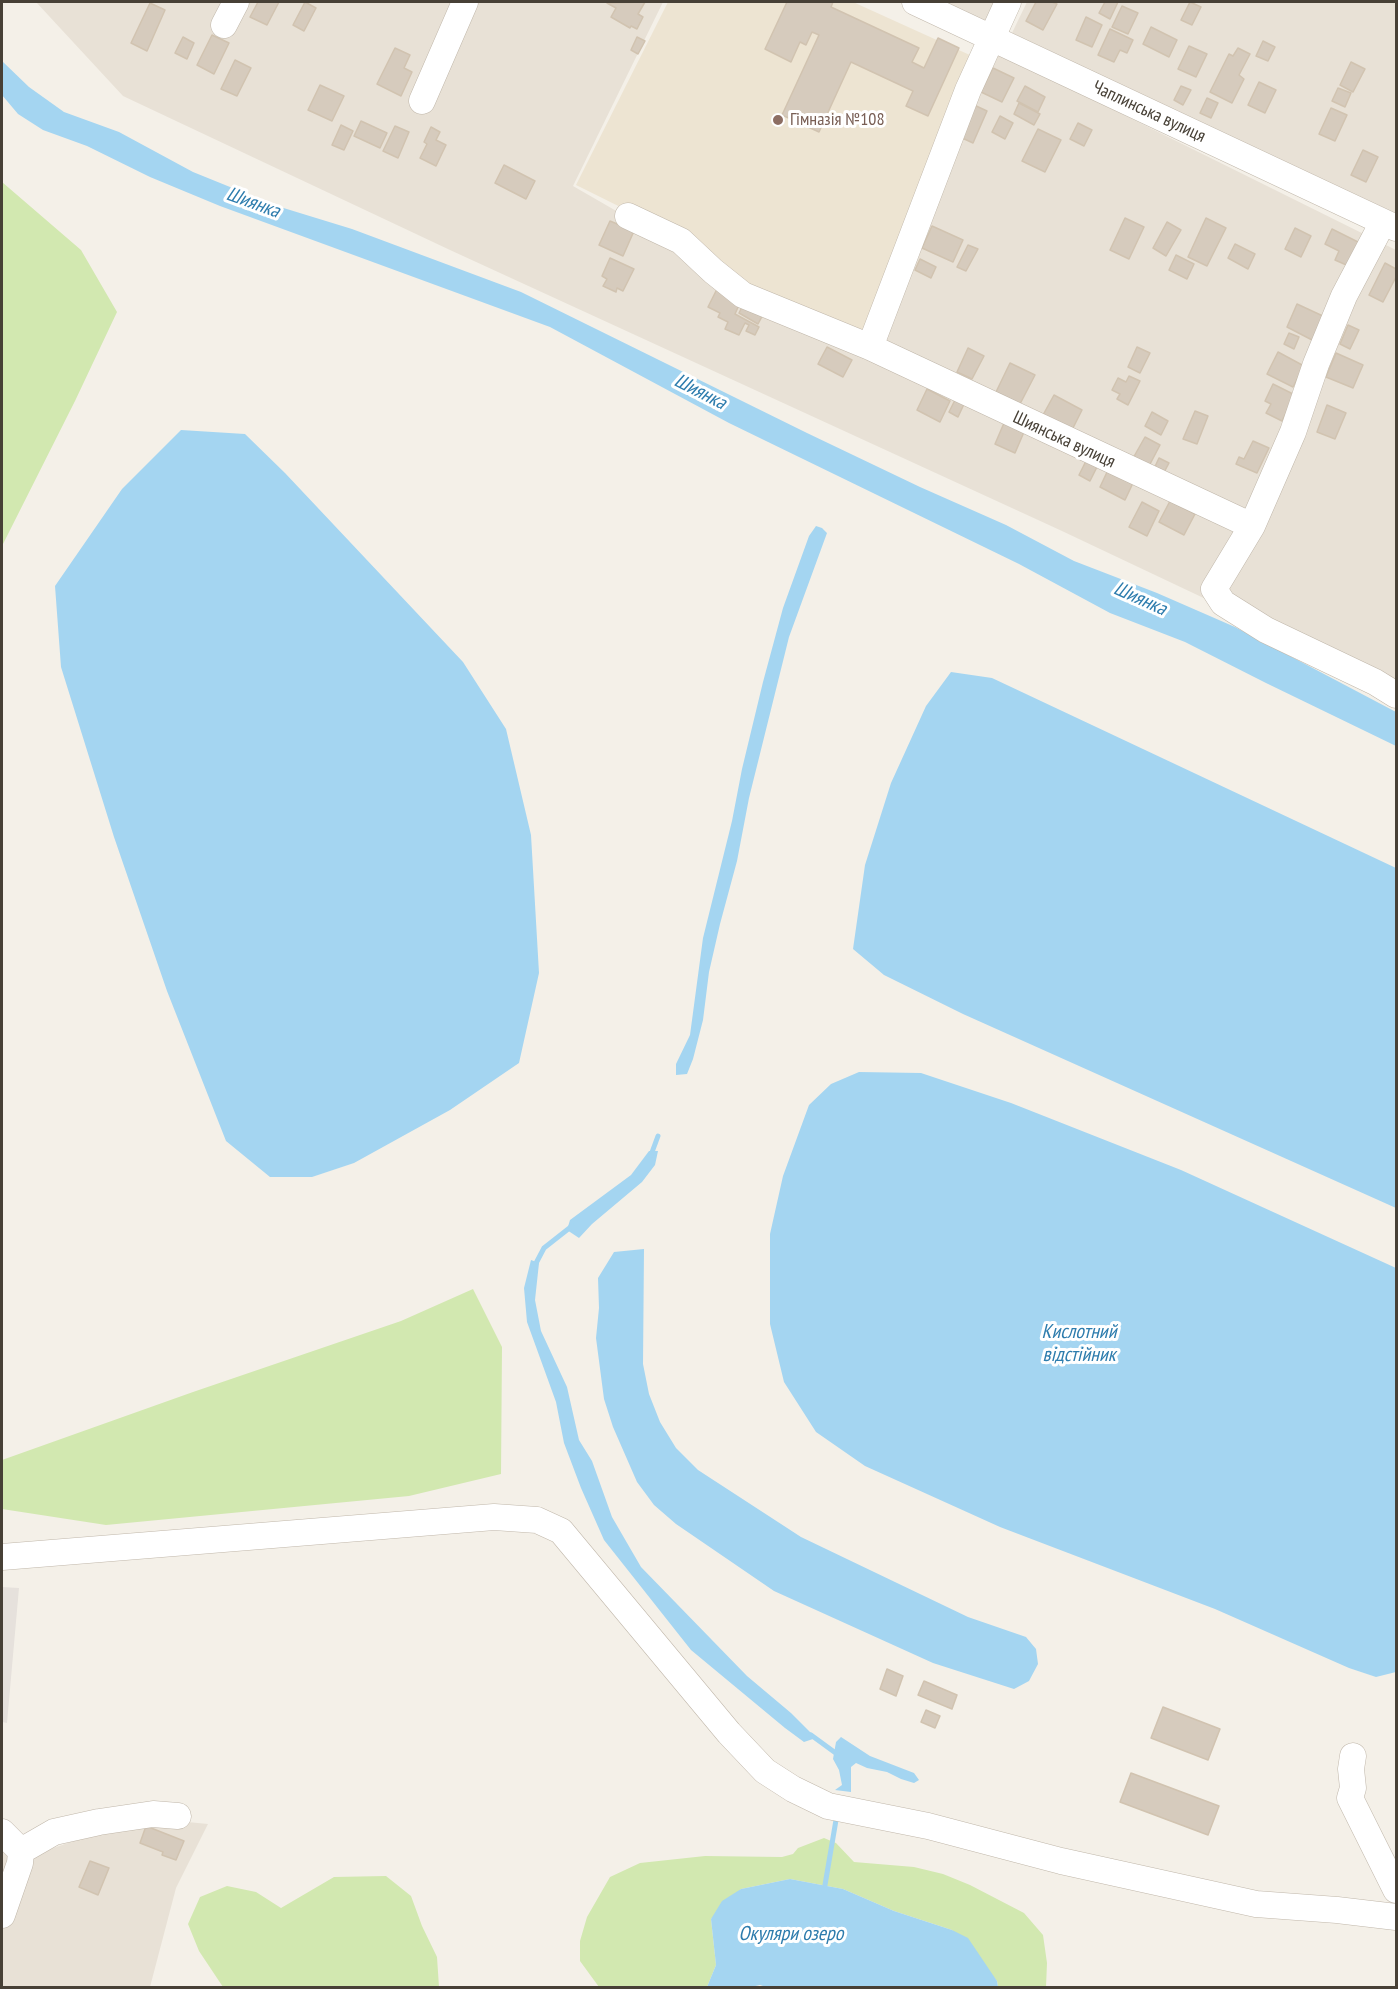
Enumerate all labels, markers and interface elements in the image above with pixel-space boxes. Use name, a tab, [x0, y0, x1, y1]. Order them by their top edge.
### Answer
street label: Чаплинська вулиця	[1089, 76, 1209, 148]
place label: Гімназія №108	[790, 109, 885, 131]
marker: Гімназія №108	[771, 113, 785, 127]
water label: Шиянка	[223, 182, 283, 224]
water label: Шиянка	[670, 369, 730, 415]
street label: Шиянська вулиця	[1009, 407, 1119, 473]
water label: Шиянка	[1110, 577, 1170, 621]
water label: Кислотний відстійник	[1042, 1320, 1116, 1367]
water label: Окуляри озеро	[739, 1922, 843, 1946]

